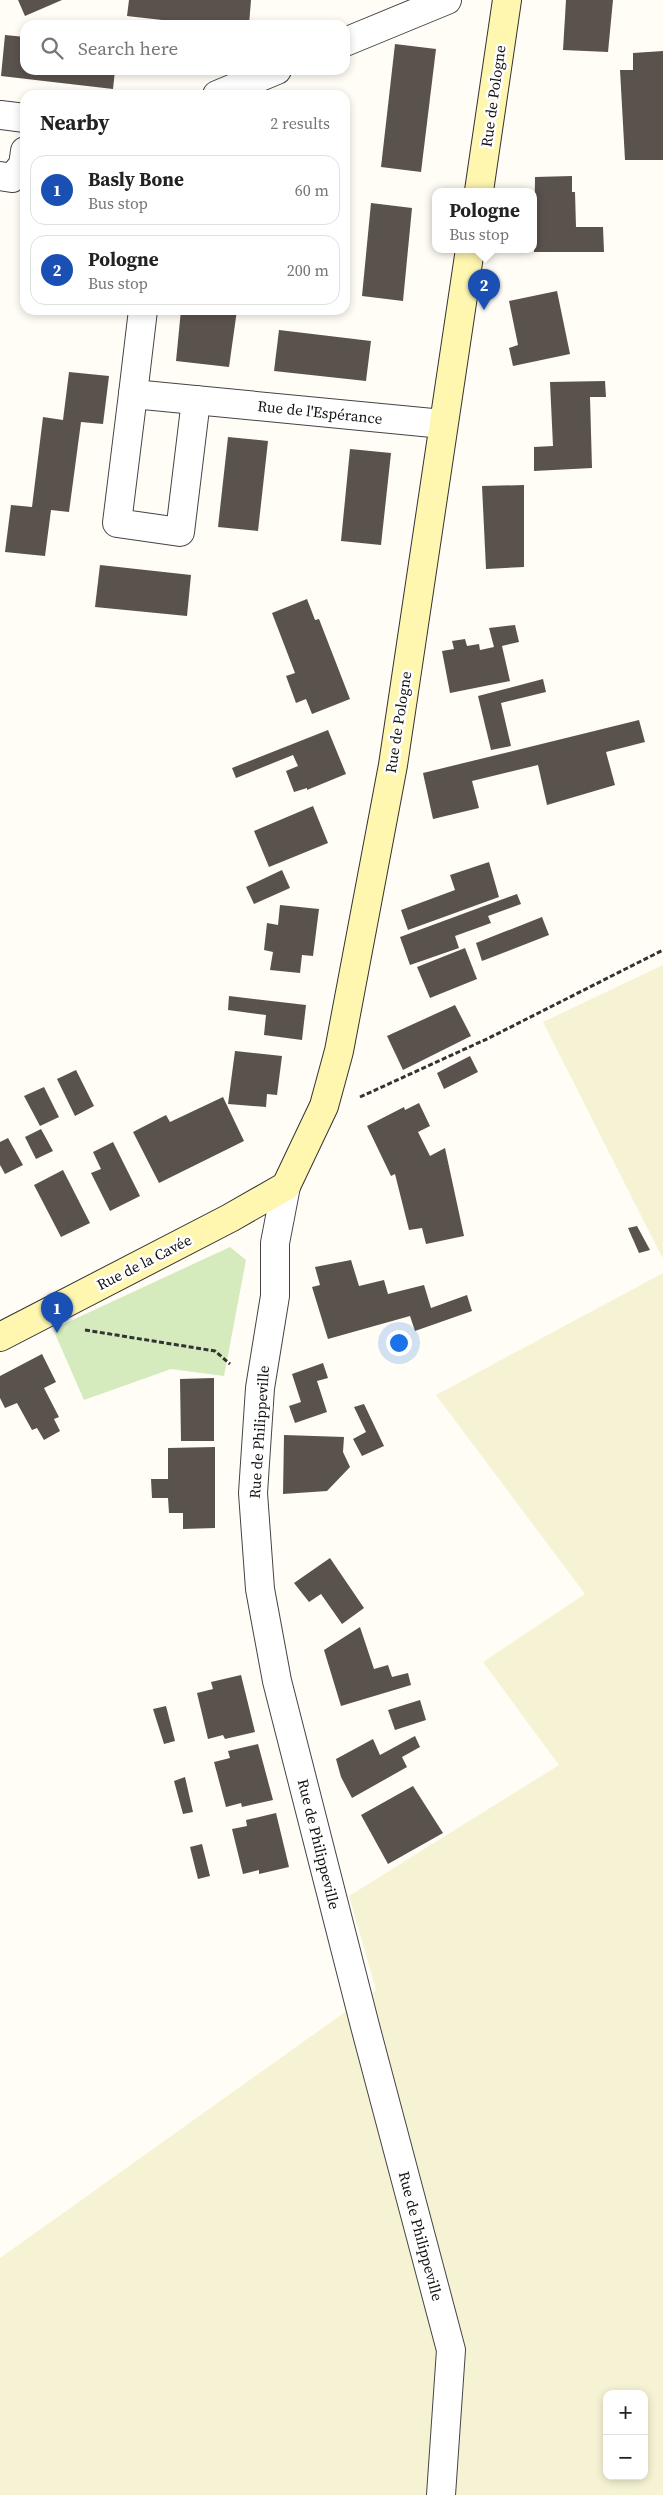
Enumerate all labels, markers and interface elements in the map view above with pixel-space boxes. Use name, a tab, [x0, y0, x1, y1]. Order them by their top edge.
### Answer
search box	[20, 20, 350, 75]
icon: search	[38, 34, 66, 62]
text: Search here	[78, 35, 178, 61]
street label: Rue de Pologne	[475, 43, 511, 148]
text: Nearby	[40, 108, 110, 137]
text: 2 results	[270, 112, 330, 134]
text: Basly Bone	[88, 166, 184, 192]
text: 1	[53, 179, 61, 201]
text: 60 m	[295, 179, 329, 201]
popup	[432, 188, 537, 253]
text: Bus stop	[88, 192, 148, 214]
text: Pologne	[449, 197, 520, 223]
text: Bus stop	[449, 223, 509, 245]
text: Pologne	[88, 246, 159, 272]
text: 2	[53, 259, 61, 281]
text: 200 m	[287, 259, 329, 281]
pin: 2	[468, 269, 500, 310]
text: Bus stop	[88, 272, 148, 294]
street label: Rue de l'Espérance	[256, 395, 384, 429]
street label: Rue de Pologne	[380, 669, 416, 774]
street label: Rue de la Cavée	[93, 1229, 195, 1295]
pin: 1	[41, 1292, 73, 1333]
your location	[386, 1330, 412, 1356]
street label: Rue de Philippeville	[244, 1364, 274, 1499]
street label: Rue de Philippeville	[293, 1777, 345, 1912]
street label: Rue de Philippeville	[394, 2169, 449, 2304]
map controls	[603, 2390, 648, 2480]
button: +	[603, 2390, 648, 2435]
button: −	[603, 2435, 648, 2480]

